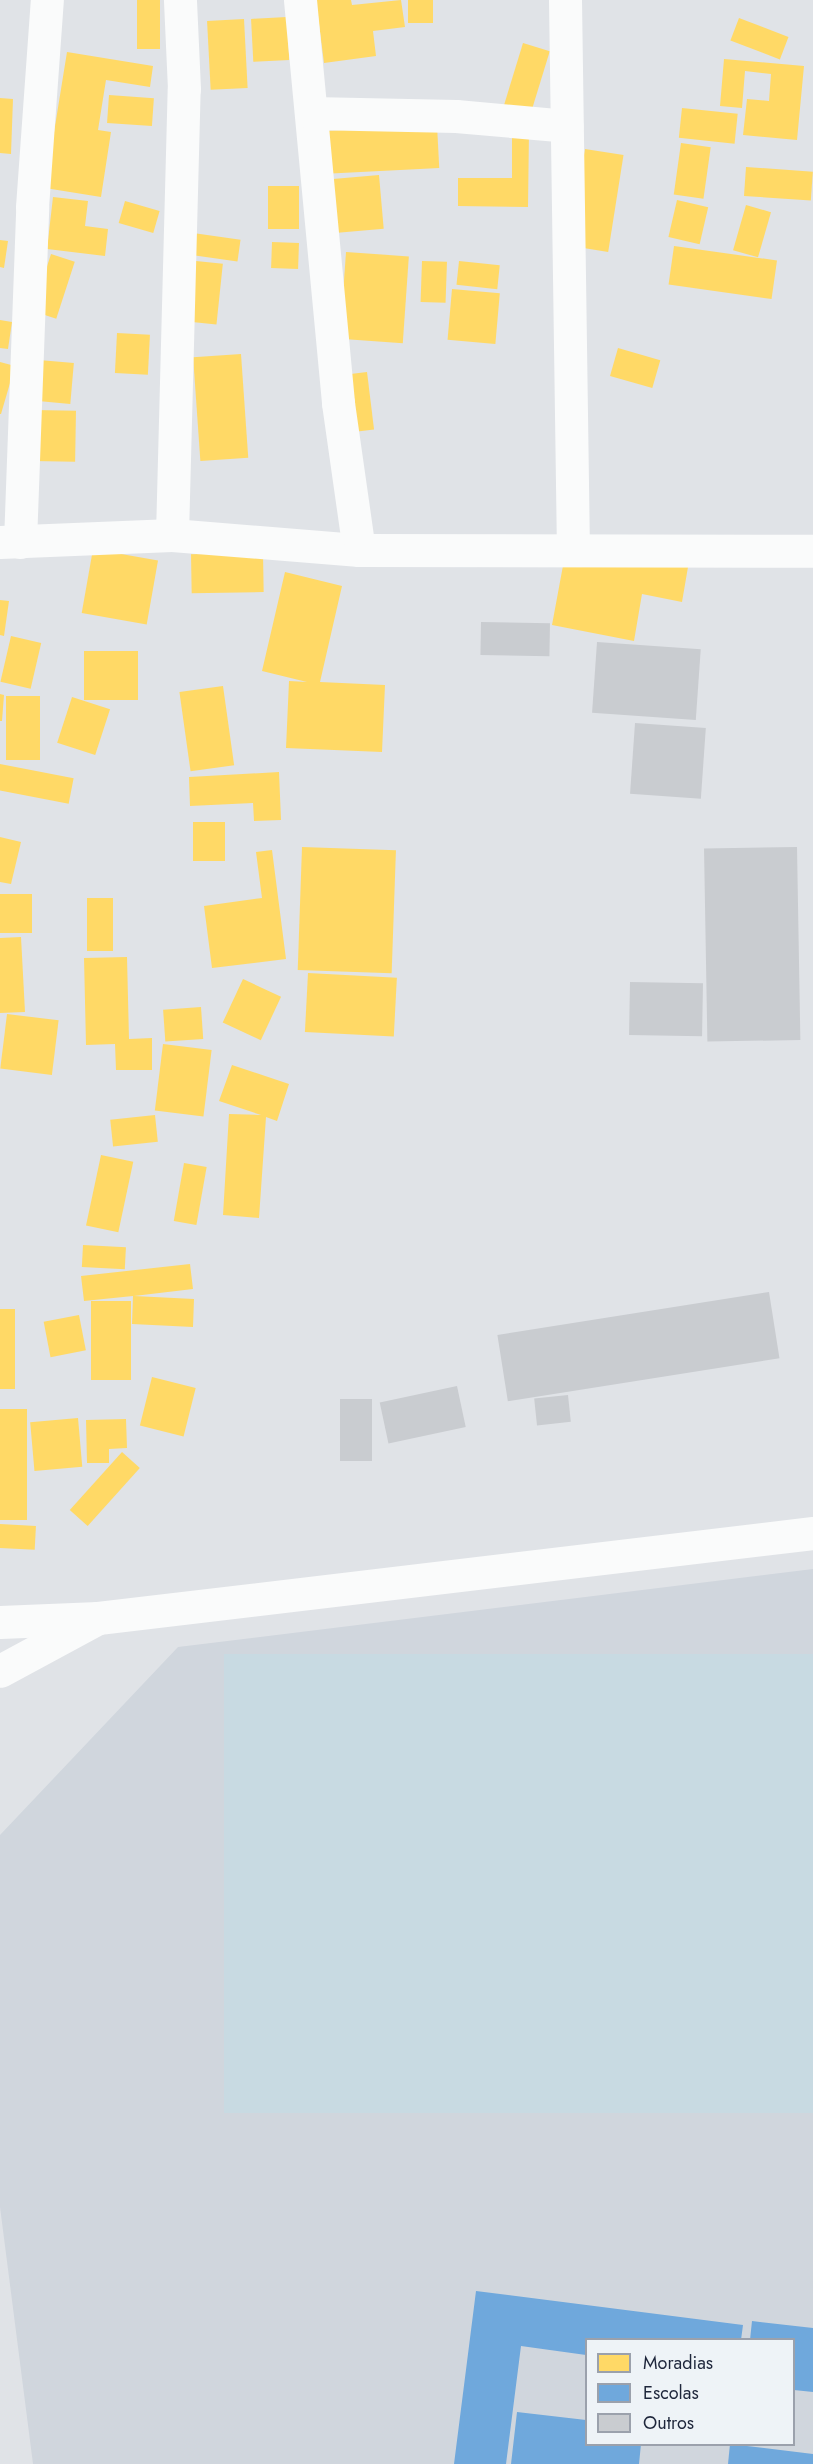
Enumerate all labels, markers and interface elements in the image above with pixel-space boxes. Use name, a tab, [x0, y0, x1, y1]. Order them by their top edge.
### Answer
legend	[585, 2338, 795, 2446]
text: Moradias	[643, 2350, 713, 2376]
text: Escolas	[643, 2380, 699, 2406]
text: Outros	[643, 2410, 694, 2436]

